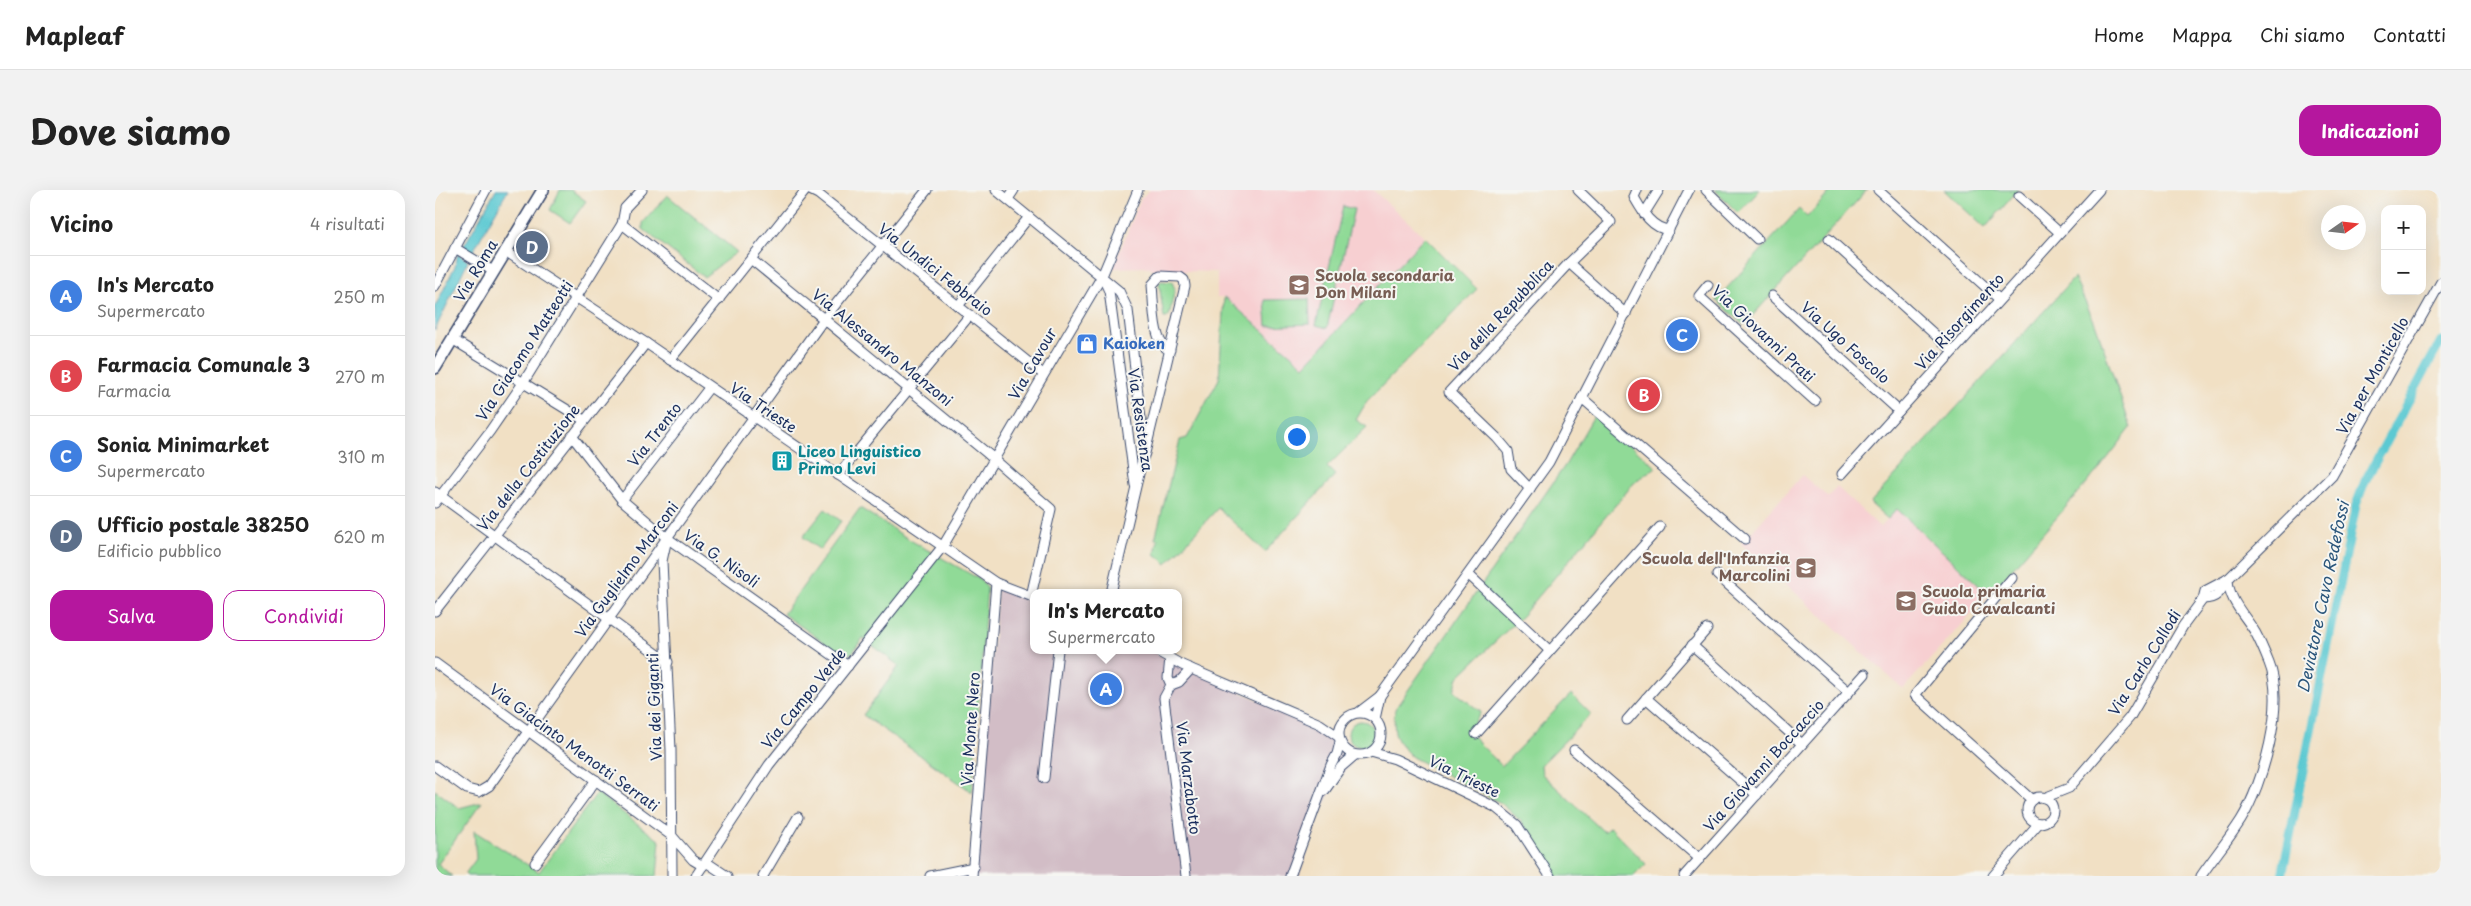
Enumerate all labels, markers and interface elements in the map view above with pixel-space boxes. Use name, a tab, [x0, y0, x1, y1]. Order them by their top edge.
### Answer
text: Mapleaf	[25, 17, 124, 53]
text: Home	[2094, 21, 2144, 48]
text: Mappa	[2172, 21, 2232, 48]
text: Chi siamo	[2260, 21, 2345, 48]
text: Contatti	[2373, 21, 2446, 48]
text: Dove siamo	[30, 104, 231, 157]
button: Indicazioni	[2299, 105, 2441, 156]
north arrow	[2321, 205, 2366, 250]
map controls	[2381, 205, 2426, 295]
button: +	[2381, 205, 2426, 250]
text: Vicino	[50, 207, 113, 239]
text: 4 risultati	[310, 211, 385, 235]
street label: Via Undici Febbraio	[874, 217, 998, 321]
pin: D	[516, 228, 548, 266]
street label: Via Roma	[447, 235, 502, 306]
button: −	[2381, 250, 2426, 295]
street label: Via della Repubblica	[1442, 253, 1558, 376]
place label: Scuola secondaria Don Milani	[1315, 263, 1455, 303]
street label: Via Risorgimento	[1909, 267, 2009, 375]
text: In's Mercato	[97, 270, 214, 298]
school or university icon: Scuola secondaria Don Milani	[1287, 273, 1311, 297]
street label: Via Giacomo Matteotti	[469, 275, 578, 425]
street label: Via Giovanni Prati	[1707, 279, 1821, 387]
street label: Via Alessandro Manzoni	[807, 283, 958, 411]
text: A	[60, 284, 72, 308]
text: 250 m	[334, 284, 385, 308]
street label: Via Ugo Foscolo	[1796, 295, 1896, 388]
text: Supermercato	[97, 298, 205, 322]
street label: Via per Monticello	[2330, 312, 2414, 438]
pin: C	[1666, 316, 1698, 354]
street label: Via Cavour	[1002, 323, 1062, 404]
place label: Kaioken	[1103, 331, 1165, 354]
shop icon: Kaioken	[1075, 332, 1099, 356]
text: Farmacia Comunale 3	[97, 350, 310, 378]
text: B	[61, 364, 71, 388]
text: 270 m	[335, 364, 385, 388]
street label: Via Resistenza	[1123, 367, 1160, 474]
street label: Via Trieste	[726, 376, 802, 438]
pin: B	[1628, 376, 1660, 414]
text: Farmacia	[97, 378, 171, 402]
street label: Via Trento	[621, 397, 686, 471]
street label: Via della Costituzione	[471, 398, 585, 536]
your location	[1284, 424, 1310, 450]
text: Sonia Minimarket	[97, 430, 269, 458]
place label: Liceo Linguistico Primo Levi	[798, 439, 921, 479]
text: C	[60, 444, 72, 468]
text: 310 m	[337, 444, 385, 468]
building icon: Liceo Linguistico Primo Levi	[770, 449, 794, 473]
text: Supermercato	[97, 458, 205, 482]
street label: Via Guglielmo Marconi	[568, 496, 683, 642]
water label: Deviatore Cavo Redefossi	[2290, 497, 2355, 695]
text: Ufficio postale 38250	[97, 510, 309, 538]
street label: Via G. Nisoli	[679, 523, 765, 592]
text: D	[60, 524, 72, 548]
text: 620 m	[333, 524, 385, 548]
text: Edificio pubblico	[97, 538, 222, 562]
place label: Scuola dell'Infanzia Marcolini	[1642, 546, 1791, 586]
school or university icon: Scuola dell'Infanzia Marcolini	[1794, 556, 1818, 580]
place label: Scuola primaria Guido Cavalcanti	[1922, 579, 2056, 619]
popup	[1030, 589, 1182, 654]
school or university icon: Scuola primaria Guido Cavalcanti	[1894, 589, 1918, 613]
button: Salva	[50, 590, 213, 641]
button: Condividi	[223, 590, 385, 641]
text: In's Mercato	[1047, 596, 1165, 624]
street label: Via Carlo Collodi	[2102, 605, 2186, 720]
text: Supermercato	[1047, 624, 1156, 648]
street label: Via Campo Verde	[755, 643, 851, 753]
street label: Via dei Giganti	[640, 653, 667, 761]
pin: A	[1090, 670, 1122, 708]
street label: Via Monte Nero	[954, 671, 985, 787]
street label: Via Giacinto Menotti Serrati	[485, 677, 665, 816]
street label: Via Giovanni Boccaccio	[1697, 694, 1829, 836]
street label: Via Marzabotto	[1171, 720, 1208, 836]
street label: Via Trieste	[1425, 748, 1504, 803]

